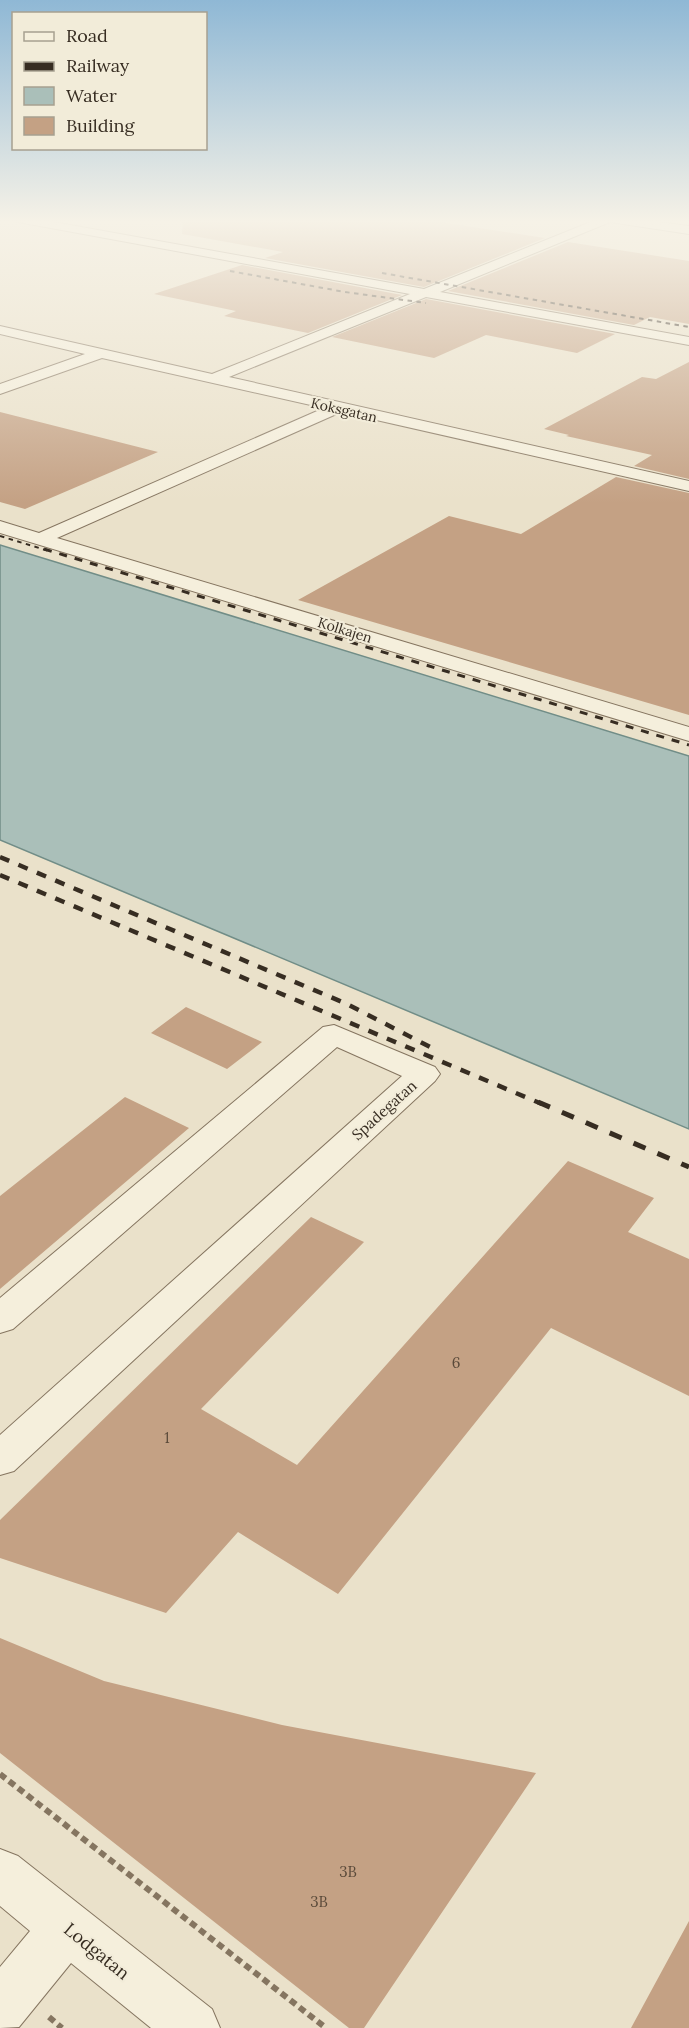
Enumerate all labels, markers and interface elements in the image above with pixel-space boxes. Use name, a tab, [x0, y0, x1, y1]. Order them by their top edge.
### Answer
legend	[12, 12, 207, 150]
text: Road	[66, 24, 108, 47]
text: Railway	[66, 54, 130, 77]
text: Water	[66, 84, 117, 107]
text: Building	[66, 114, 136, 137]
street label: Koksgatan	[309, 394, 379, 426]
street label: Kolkajen	[316, 613, 375, 647]
street label: Spadegatan	[348, 1076, 420, 1144]
house number: 6	[452, 1353, 460, 1372]
house number: 1	[164, 1428, 170, 1447]
house number: 3B	[339, 1862, 357, 1881]
house number: 3B	[310, 1892, 328, 1911]
street label: Lodgatan	[59, 1918, 135, 1985]

